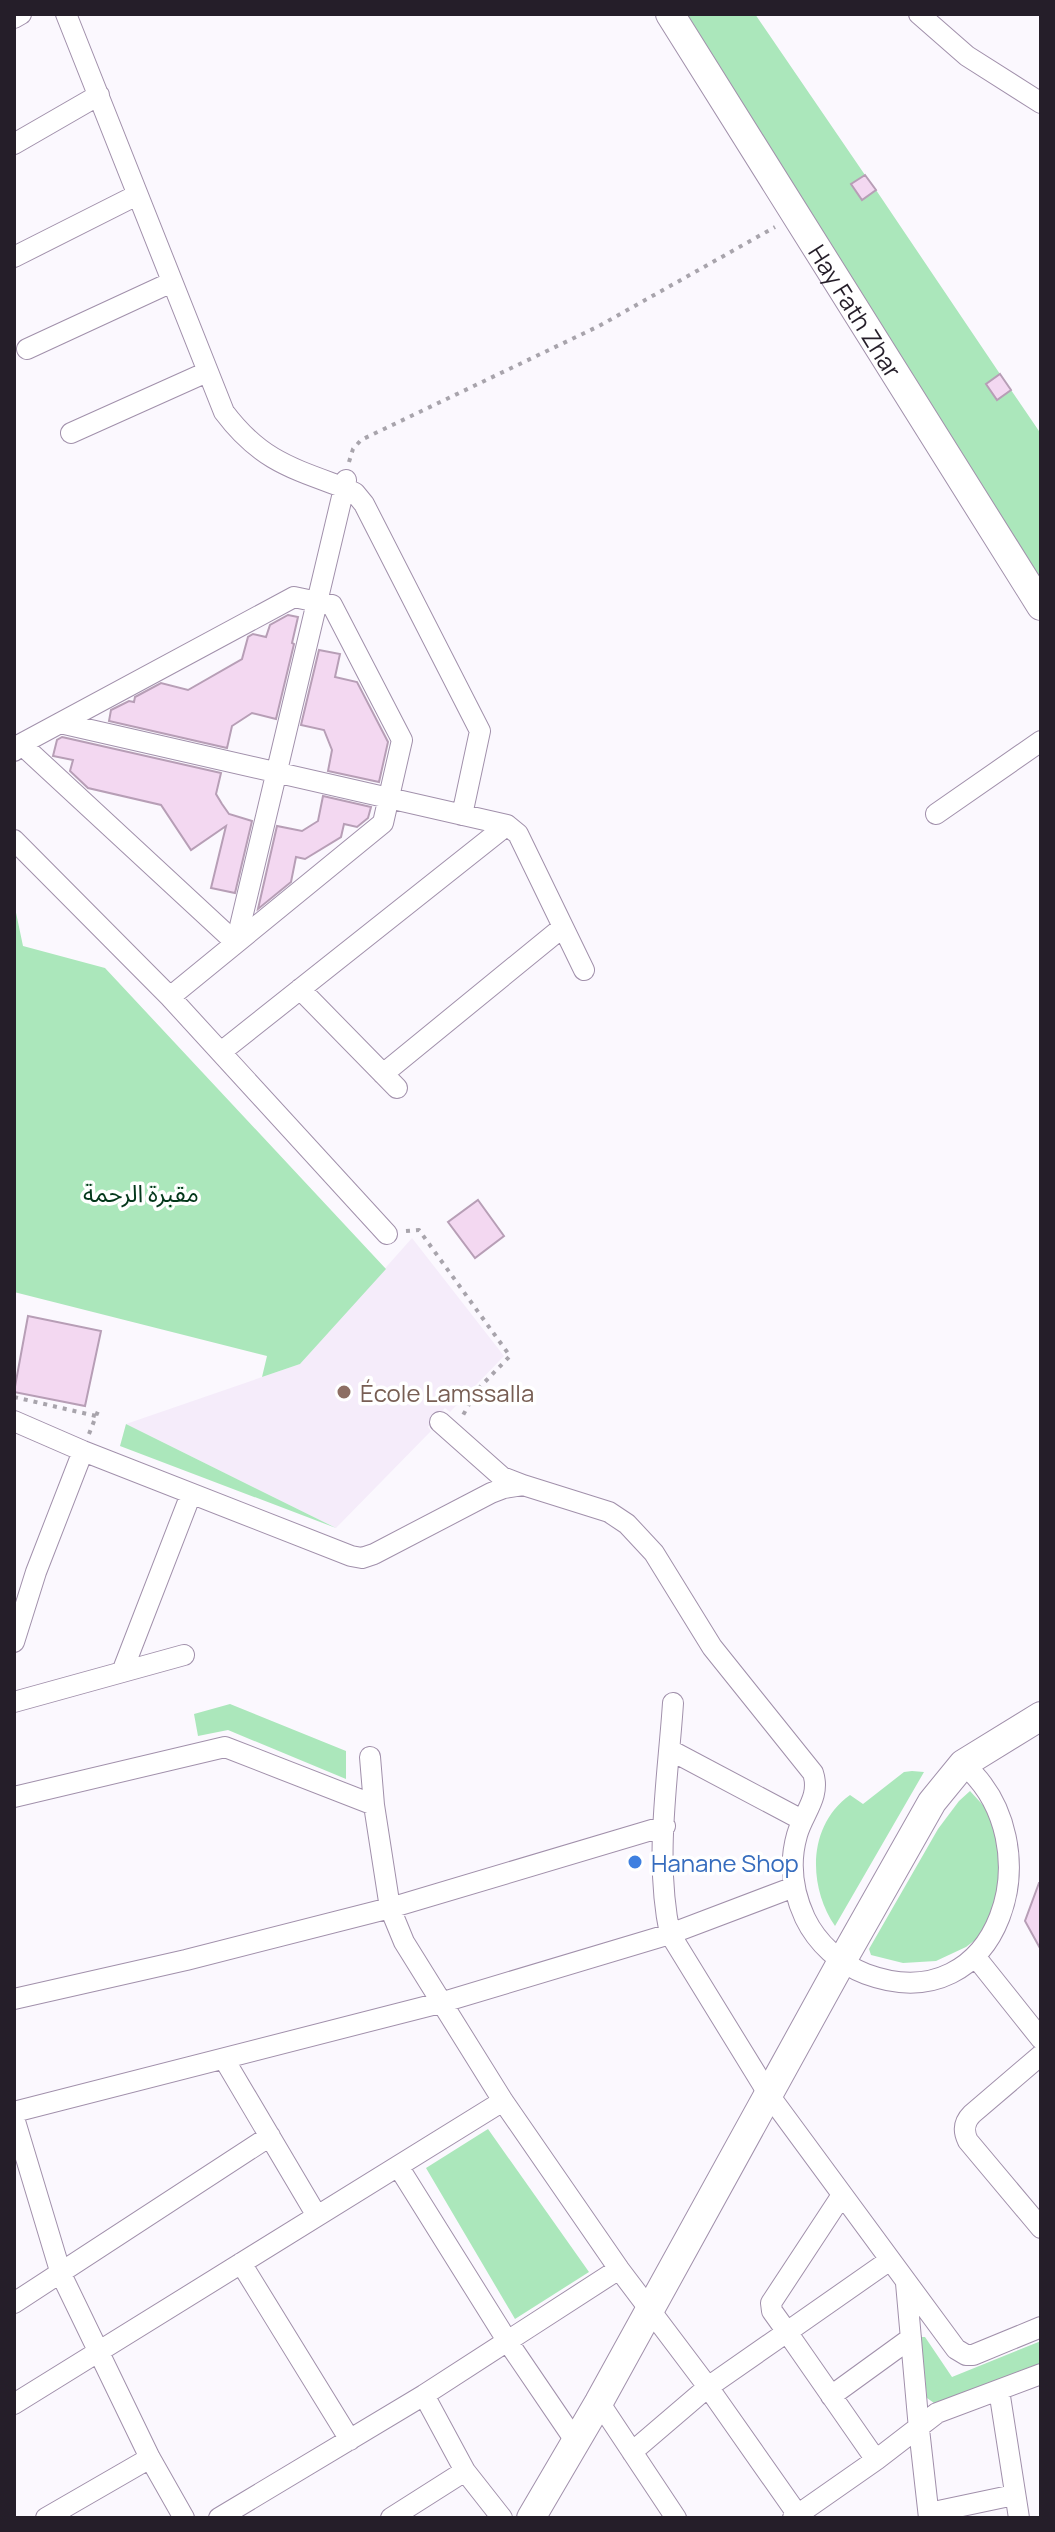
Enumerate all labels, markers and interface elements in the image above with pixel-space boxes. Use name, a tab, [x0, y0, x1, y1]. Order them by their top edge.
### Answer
street label: Hay Fath Zhar	[802, 238, 910, 384]
park label: مقبرة الرحمة	[83, 1176, 199, 1209]
place label: École Lamssalla	[360, 1376, 534, 1409]
marker: École Lamssalla	[335, 1383, 353, 1401]
place label: Hanane Shop	[651, 1846, 799, 1879]
marker: Hanane Shop	[626, 1853, 644, 1871]

